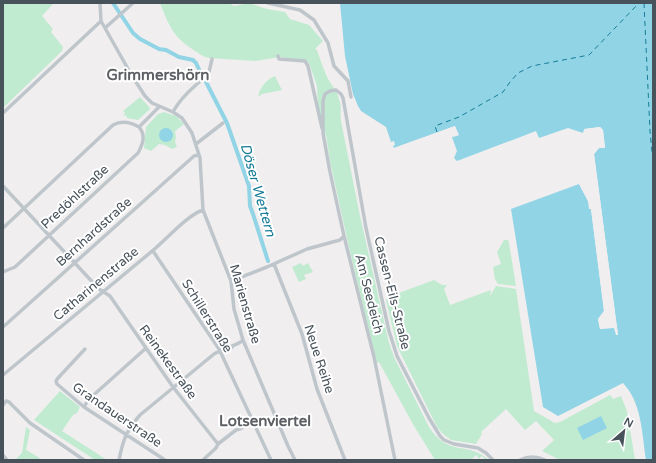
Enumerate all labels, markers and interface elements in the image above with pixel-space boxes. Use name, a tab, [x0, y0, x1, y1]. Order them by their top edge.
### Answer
district label: Grimmershörn	[107, 66, 209, 84]
water label: Döser Wettern	[237, 141, 280, 239]
street label: Predöhlstraße	[38, 162, 112, 232]
street label: Bernhardstraße	[53, 194, 135, 270]
street label: Cassen-Eils-Straße	[370, 235, 414, 351]
street label: Catharinenstraße	[50, 244, 142, 324]
street label: Am Seedeich	[351, 253, 387, 335]
street label: Marienstraße	[226, 262, 264, 346]
street label: Schillerstraße	[178, 276, 236, 356]
street label: Reinekestraße	[136, 322, 200, 402]
street label: Neue Reihe	[300, 323, 338, 395]
street label: Grandauerstraße	[69, 379, 165, 451]
north arrow	[604, 411, 644, 451]
district label: Lotsenviertel	[219, 412, 311, 430]
text: N	[622, 415, 635, 430]

